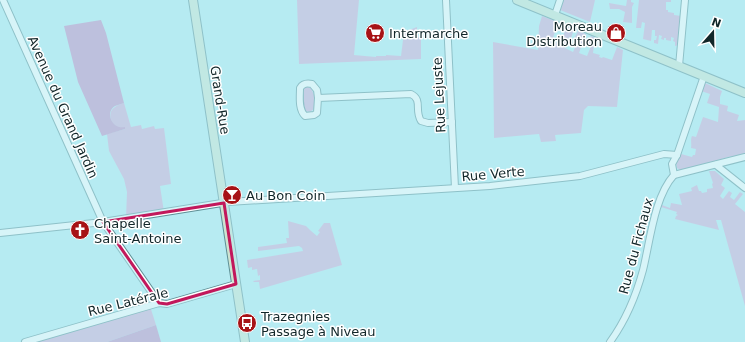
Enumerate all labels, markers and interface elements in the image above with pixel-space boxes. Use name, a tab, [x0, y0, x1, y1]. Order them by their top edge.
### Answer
north arrow	[693, 12, 733, 52]
text: N	[710, 15, 723, 31]
place label: Moreau Distribution	[526, 19, 602, 49]
supermarket icon: Intermarche	[364, 22, 386, 44]
shop icon: Moreau Distribution	[605, 22, 627, 44]
place label: Intermarche	[389, 26, 468, 41]
street label: Avenue du Grand Jardin	[25, 34, 101, 180]
street label: Rue Lejuste	[430, 57, 448, 133]
street label: Grand-Rue	[207, 65, 233, 135]
street label: Rue Verte	[461, 164, 525, 184]
bar icon: Au Bon Coin	[221, 184, 243, 206]
place label: Au Bon Coin	[246, 188, 325, 203]
street label: Rue du Fichaux	[616, 196, 656, 296]
place label: Chapelle Saint-Antoine	[94, 216, 182, 246]
church icon: Chapelle Saint-Antoine	[69, 219, 91, 241]
street label: Rue Latérale	[86, 285, 170, 319]
place label: Trazegnies Passage à Niveau	[260, 309, 375, 339]
bus stop icon: Trazegnies Passage à Niveau	[236, 312, 258, 334]

